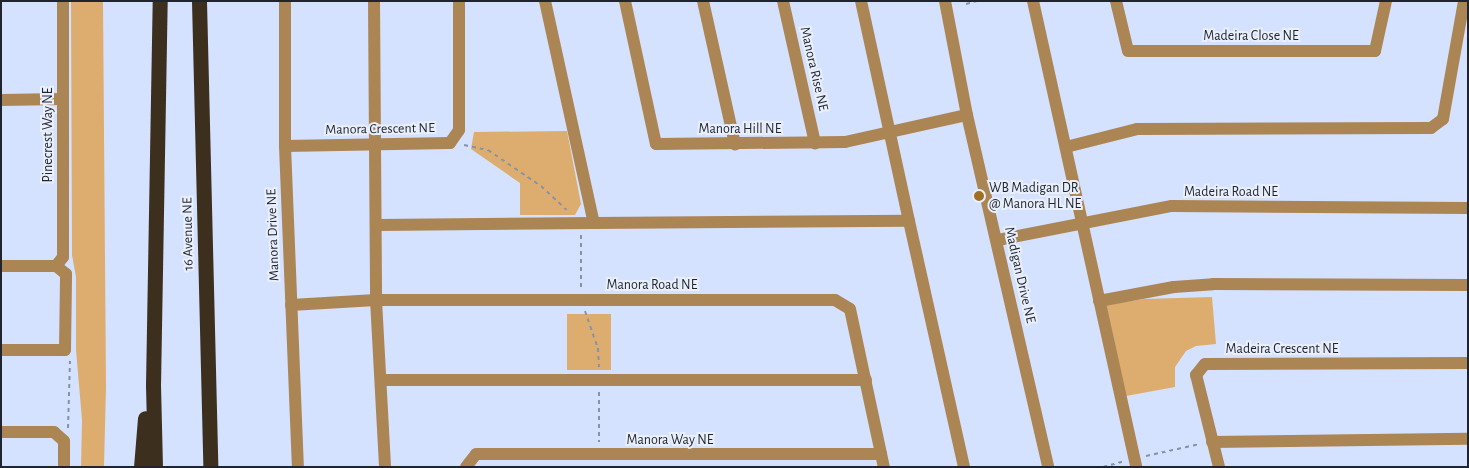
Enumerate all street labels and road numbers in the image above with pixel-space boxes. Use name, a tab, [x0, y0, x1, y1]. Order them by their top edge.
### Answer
street label: Manora Rise NE	[796, 25, 832, 113]
street label: Madeira Close NE	[1203, 28, 1299, 44]
street label: Pinecrest Way NE	[40, 87, 56, 183]
street label: Manora Crescent NE	[325, 120, 435, 138]
street label: Manora Hill NE	[699, 121, 781, 137]
street label: Madeira Road NE	[1184, 184, 1278, 200]
street label: Manora Drive NE	[263, 189, 283, 281]
street label: 16 Avenue NE	[179, 197, 197, 271]
street label: Madigan Drive NE	[1001, 225, 1039, 325]
street label: Manora Road NE	[607, 277, 697, 293]
street label: Madeira Crescent NE	[1226, 341, 1338, 357]
street label: Manora Way NE	[627, 432, 713, 448]

